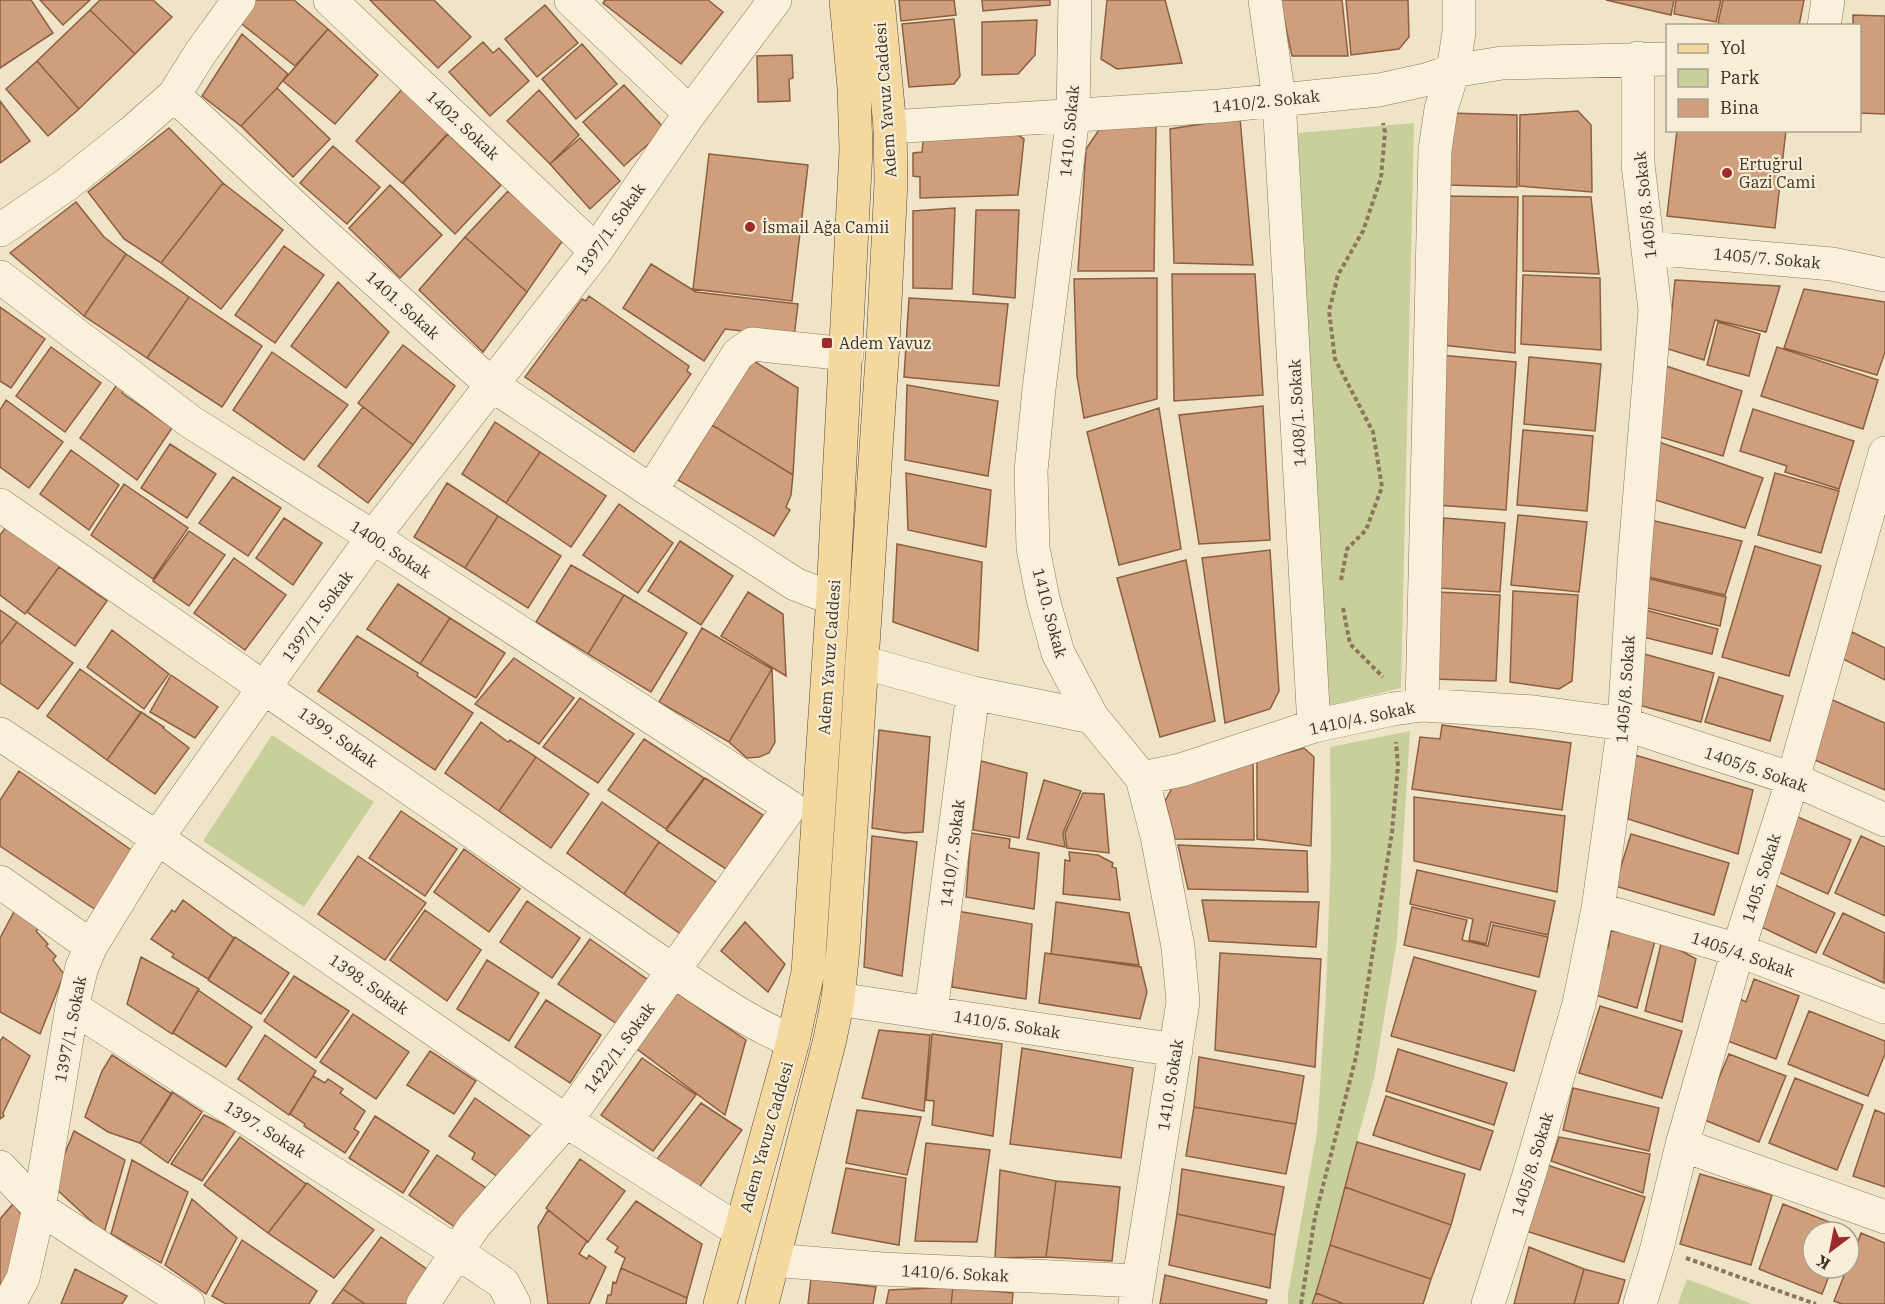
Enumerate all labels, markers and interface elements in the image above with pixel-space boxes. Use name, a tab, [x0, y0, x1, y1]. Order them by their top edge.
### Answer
street label: Adem Yavuz Caddesi	[870, 22, 900, 178]
legend	[1666, 24, 1861, 132]
text: Yol	[1720, 36, 1746, 59]
text: Park	[1720, 66, 1760, 89]
street label: 1410. Sokak	[1055, 84, 1083, 178]
street label: 1410/2. Sokak	[1211, 85, 1321, 117]
street label: 1402. Sokak	[422, 86, 504, 164]
text: Bina	[1720, 96, 1759, 119]
street label: 1405/8. Sokak	[1629, 150, 1661, 260]
place label: Ertuğrul Gazi Cami	[1739, 154, 1816, 192]
marker: Ertuğrul Gazi Cami	[1720, 166, 1734, 180]
street label: 1397/1. Sokak	[571, 179, 649, 279]
place label: İsmail Ağa Camii	[762, 217, 889, 237]
marker: İsmail Ağa Camii	[743, 220, 757, 234]
street label: 1405/7. Sokak	[1712, 243, 1822, 273]
street label: 1401. Sokak	[362, 267, 444, 344]
place label: Adem Yavuz	[839, 333, 931, 353]
marker: Adem Yavuz	[820, 336, 834, 350]
street label: 1408/1. Sokak	[1284, 358, 1310, 467]
street label: 1400. Sokak	[347, 515, 436, 583]
street label: 1397/1. Sokak	[277, 566, 357, 665]
street label: 1410. Sokak	[1028, 566, 1072, 661]
street label: Adem Yavuz Caddesi	[814, 579, 844, 735]
street label: 1405/8. Sokak	[1611, 634, 1639, 743]
street label: 1410/4. Sokak	[1307, 697, 1417, 739]
street label: 1399. Sokak	[294, 702, 382, 772]
street label: 1405/5. Sokak	[1702, 742, 1811, 796]
street label: 1410/7. Sokak	[936, 798, 969, 908]
street label: 1405. Sokak	[1737, 830, 1785, 925]
street label: 1405/4. Sokak	[1689, 927, 1798, 981]
street label: 1398. Sokak	[325, 949, 413, 1019]
street label: 1397/1. Sokak	[50, 974, 90, 1084]
street label: 1422/1. Sokak	[579, 998, 659, 1097]
street label: 1410/5. Sokak	[952, 1006, 1062, 1042]
street label: 1410. Sokak	[1153, 1037, 1187, 1132]
street label: Adem Yavuz Caddesi	[735, 1059, 797, 1215]
street label: 1397. Sokak	[221, 1096, 310, 1162]
street label: 1405/8. Sokak	[1507, 1109, 1557, 1218]
north arrow	[1801, 1220, 1861, 1280]
text: K	[1812, 1251, 1834, 1274]
street label: 1410/6. Sokak	[901, 1260, 1010, 1286]

